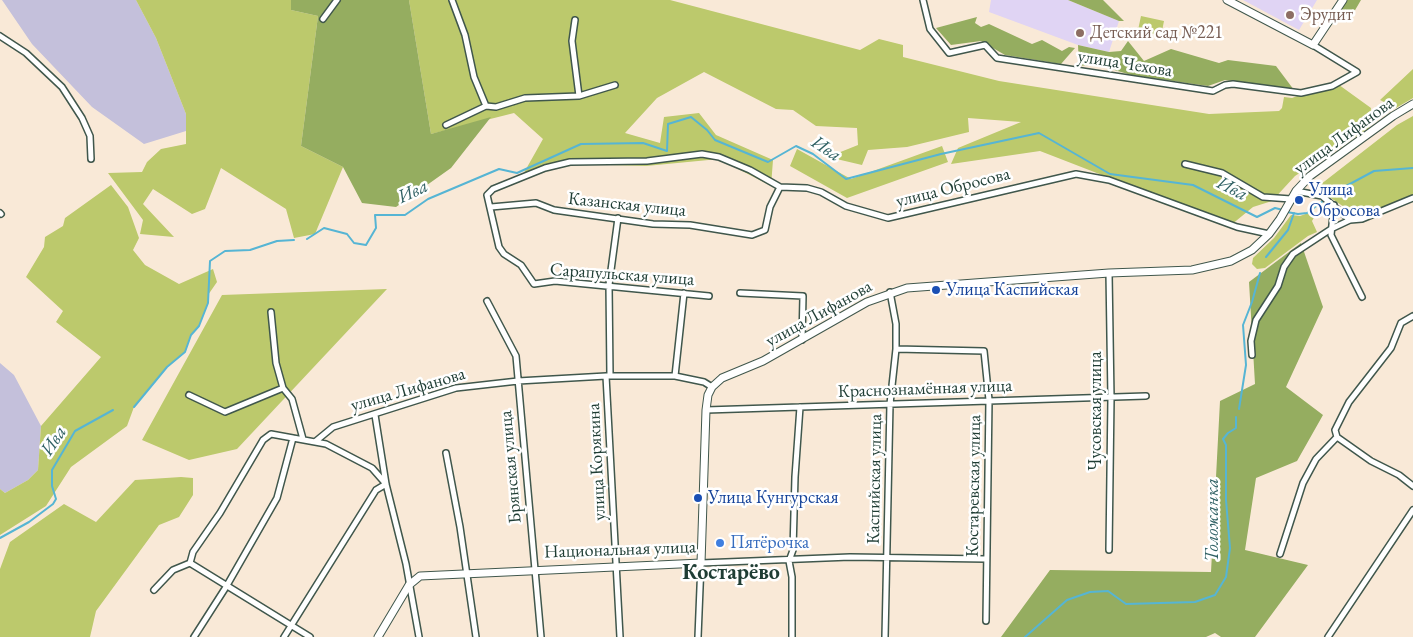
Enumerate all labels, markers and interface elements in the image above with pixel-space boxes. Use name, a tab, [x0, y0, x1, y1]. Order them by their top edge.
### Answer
place label: Эрудит	[1300, 4, 1353, 26]
marker: Эрудит	[1284, 9, 1296, 21]
place label: Детский сад №221	[1090, 22, 1223, 44]
marker: Детский сад №221	[1074, 27, 1086, 39]
street label: улица Чехова	[1076, 46, 1174, 82]
street label: улица Лифанова	[1290, 92, 1398, 180]
water label: Ива	[807, 131, 845, 167]
street label: улица Обросова	[894, 163, 1012, 213]
water label: Ива	[1213, 172, 1251, 206]
water label: Ива	[394, 175, 432, 209]
place label: Улица Обросова	[1309, 179, 1380, 222]
street label: Казанская улица	[567, 188, 687, 222]
marker: Улица Обросова	[1293, 194, 1305, 206]
street label: Сарапульская улица	[549, 259, 695, 291]
street label: улица Лифанова	[762, 276, 876, 352]
place label: Улица Каспийская	[946, 279, 1079, 301]
marker: Улица Каспийская	[930, 284, 942, 296]
street label: Чусовская улица	[1085, 351, 1107, 471]
street label: улица Лифанова	[348, 363, 468, 417]
street label: Краснознамённая улица	[837, 375, 1013, 403]
street label: улица Корякина	[583, 403, 611, 521]
street label: Брянская улица	[495, 410, 527, 524]
street label: Каспийская улица	[863, 414, 887, 544]
street label: Костаревская улица	[962, 415, 986, 557]
water label: Ива	[36, 422, 72, 460]
water label: Толожанка	[1202, 478, 1224, 562]
place label: Улица Кунгурская	[708, 487, 839, 509]
marker: Улица Кунгурская	[692, 492, 704, 504]
place label: Пятёрочка	[730, 532, 809, 554]
street label: Национальная улица	[544, 537, 696, 563]
marker: Пятёрочка	[714, 537, 726, 549]
district label: Костарёво	[682, 560, 780, 586]

